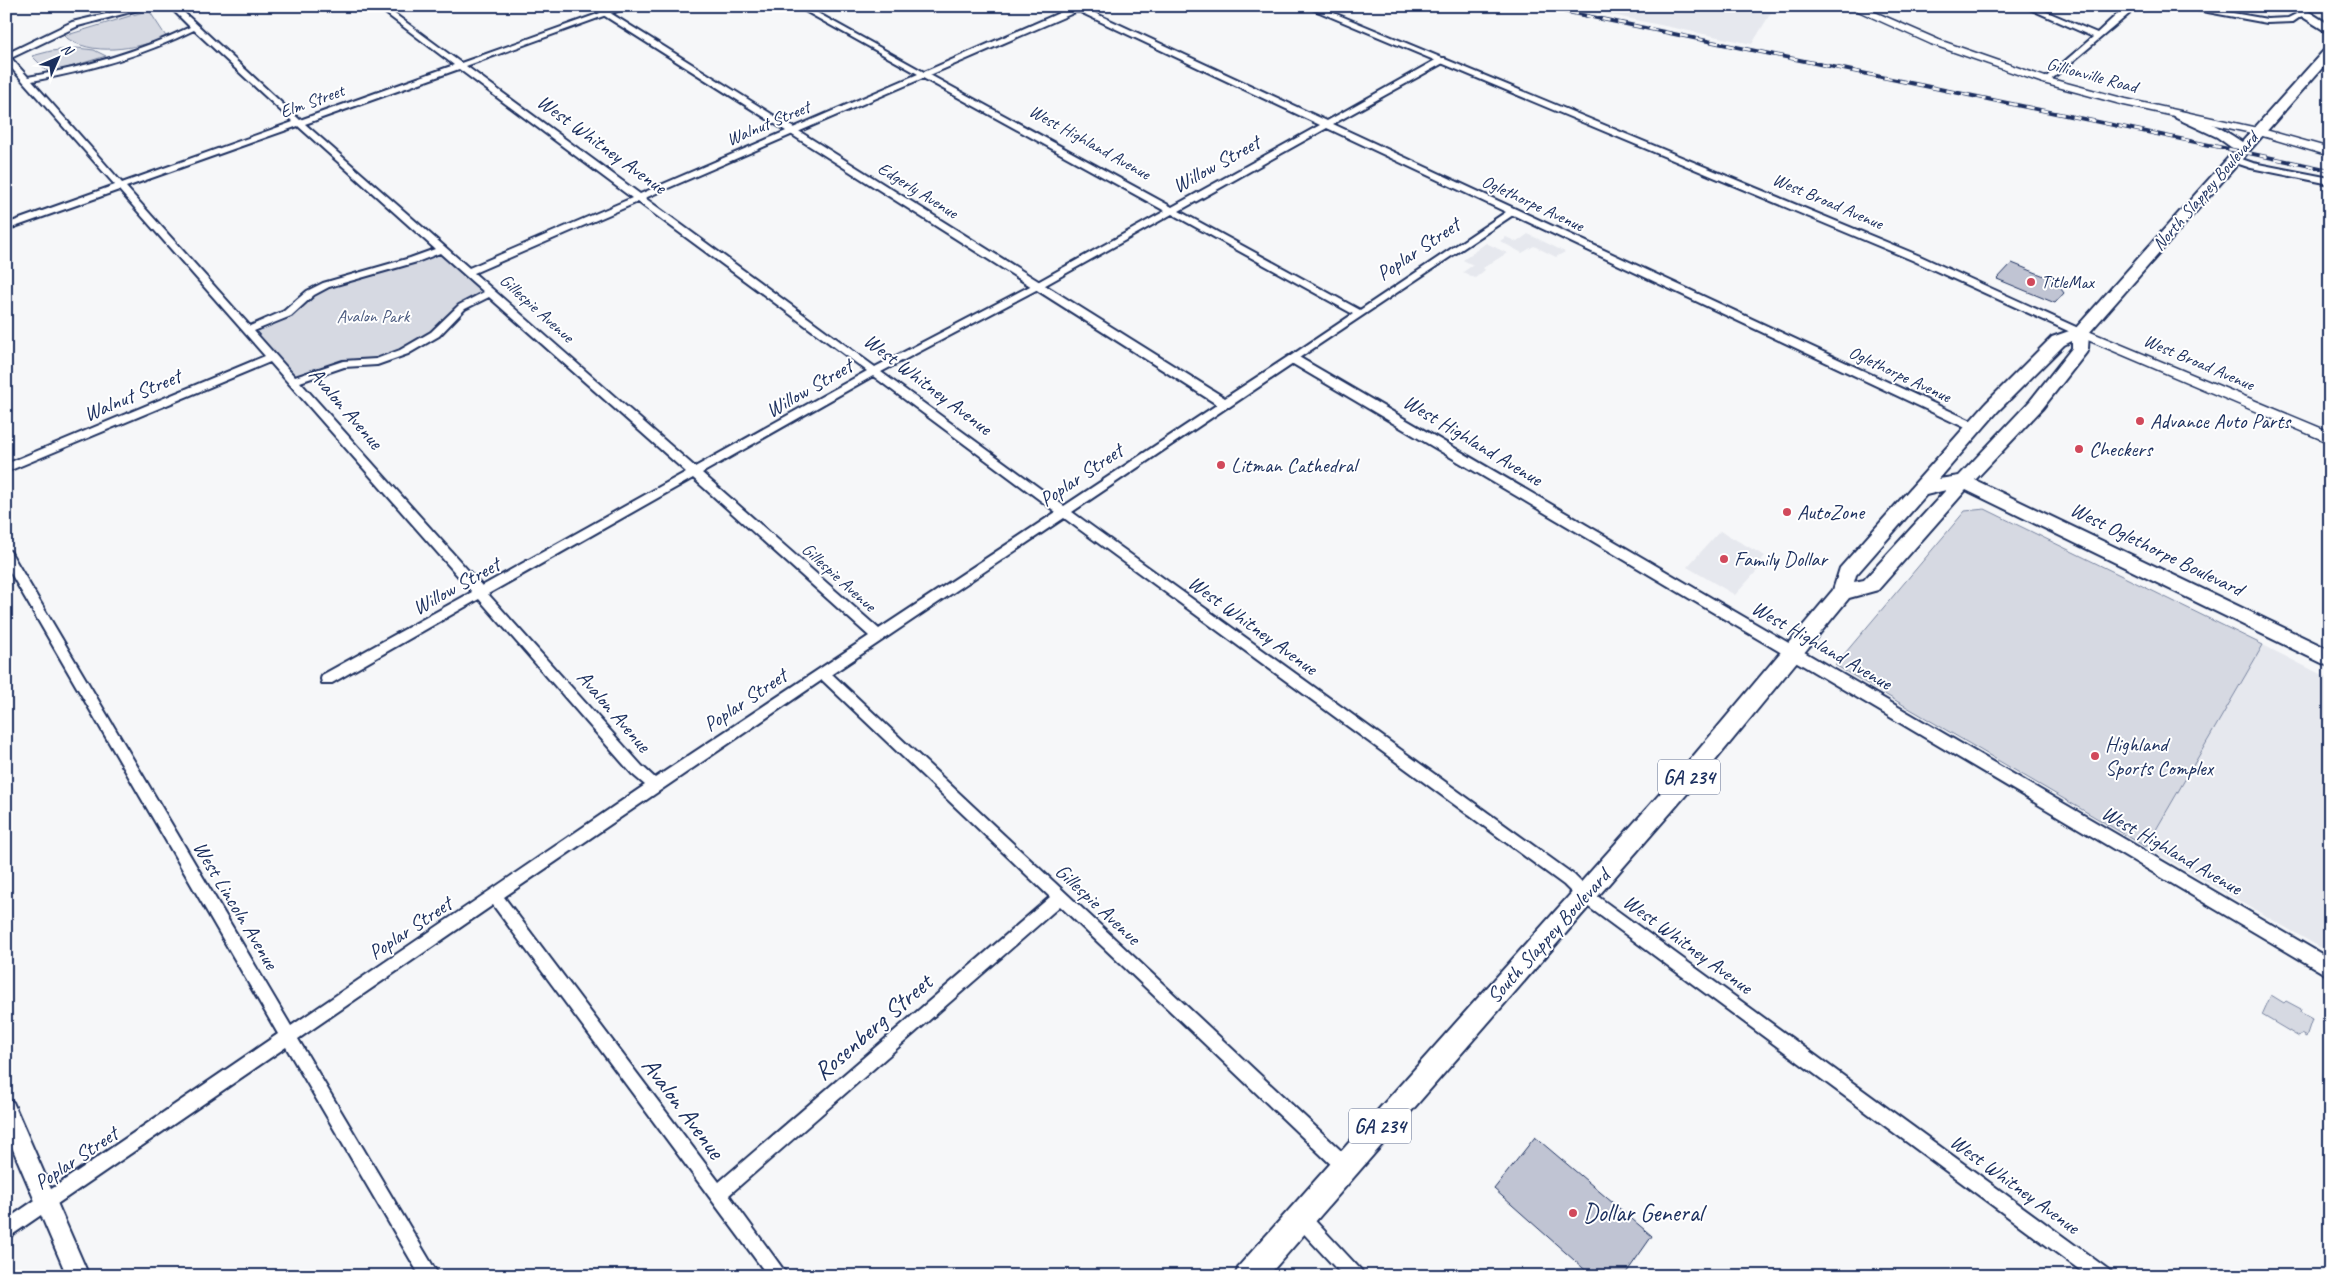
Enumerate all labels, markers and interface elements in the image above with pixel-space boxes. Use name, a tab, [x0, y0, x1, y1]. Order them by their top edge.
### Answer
north arrow	[32, 32, 82, 82]
text: N	[58, 40, 78, 60]
street label: Gillionville Road	[2044, 52, 2142, 98]
street label: Elm Street	[277, 79, 349, 123]
street label: West Whitney Avenue	[532, 88, 673, 200]
street label: Walnut Street	[723, 94, 816, 150]
street label: West Highland Avenue	[1026, 100, 1155, 185]
street label: North Slappey Boulevard	[2148, 125, 2264, 255]
street label: Willow Street	[1168, 128, 1267, 199]
street label: Edgerly Avenue	[874, 157, 963, 224]
street label: West Broad Avenue	[1770, 168, 1888, 235]
street label: Oglethorpe Avenue	[1478, 170, 1589, 237]
street label: Poplar Street	[1371, 210, 1467, 286]
street label: Gillespie Avenue	[495, 269, 579, 348]
place label: TitleMax	[2041, 271, 2096, 293]
marker: TitleMax	[2025, 276, 2037, 288]
park label: Avalon Park	[337, 305, 411, 327]
street label: West Whitney Avenue	[859, 327, 998, 441]
street label: West Broad Avenue	[2141, 329, 2259, 396]
street label: Oglethorpe Avenue	[1845, 341, 1956, 408]
street label: Willow Street	[761, 351, 860, 423]
street label: Walnut Street	[80, 362, 187, 427]
street label: Avalon Avenue	[303, 362, 389, 455]
street label: West Highland Avenue	[1399, 388, 1548, 492]
place label: Advance Auto Parts	[2150, 408, 2292, 434]
marker: Advance Auto Parts	[2134, 415, 2146, 427]
street label: Poplar Street	[1034, 436, 1130, 512]
place label: Checkers	[2089, 436, 2154, 462]
marker: Checkers	[2073, 443, 2085, 455]
place label: Litman Cathedral	[1231, 452, 1360, 478]
marker: Litman Cathedral	[1215, 459, 1227, 471]
street label: West Oglethorpe Boulevard	[2066, 496, 2250, 603]
place label: AutoZone	[1797, 499, 1866, 525]
marker: AutoZone	[1781, 506, 1793, 518]
street label: Gillespie Avenue	[797, 538, 881, 617]
place label: Family Dollar	[1734, 546, 1828, 572]
street label: Willow Street	[408, 550, 507, 621]
marker: Family Dollar	[1718, 553, 1730, 565]
street label: West Whitney Avenue	[1183, 569, 1324, 681]
street label: West Highland Avenue	[1747, 594, 1898, 696]
street label: Poplar Street	[698, 661, 794, 737]
street label: Avalon Avenue	[571, 665, 657, 758]
place label: Highland Sports Complex	[2105, 731, 2215, 781]
marker: Highland Sports Complex	[2089, 750, 2101, 762]
road number: GA 234	[1658, 760, 1720, 794]
street label: West Highland Avenue	[2097, 799, 2248, 901]
street label: West Lincoln Avenue	[188, 836, 285, 975]
street label: Gillespie Avenue	[1050, 858, 1148, 952]
street label: South Slappey Boulevard	[1481, 861, 1618, 1009]
street label: West Whitney Avenue	[1618, 888, 1759, 1000]
street label: Poplar Street	[363, 889, 459, 965]
street label: Rosenberg Street	[807, 965, 941, 1087]
street label: Avalon Avenue	[634, 1051, 733, 1167]
road number: GA 234	[1349, 1108, 1411, 1144]
street label: Poplar Street	[29, 1119, 125, 1195]
street label: West Whitney Avenue	[1945, 1128, 2086, 1240]
place label: Dollar General	[1583, 1197, 1708, 1229]
marker: Dollar General	[1567, 1207, 1579, 1219]

